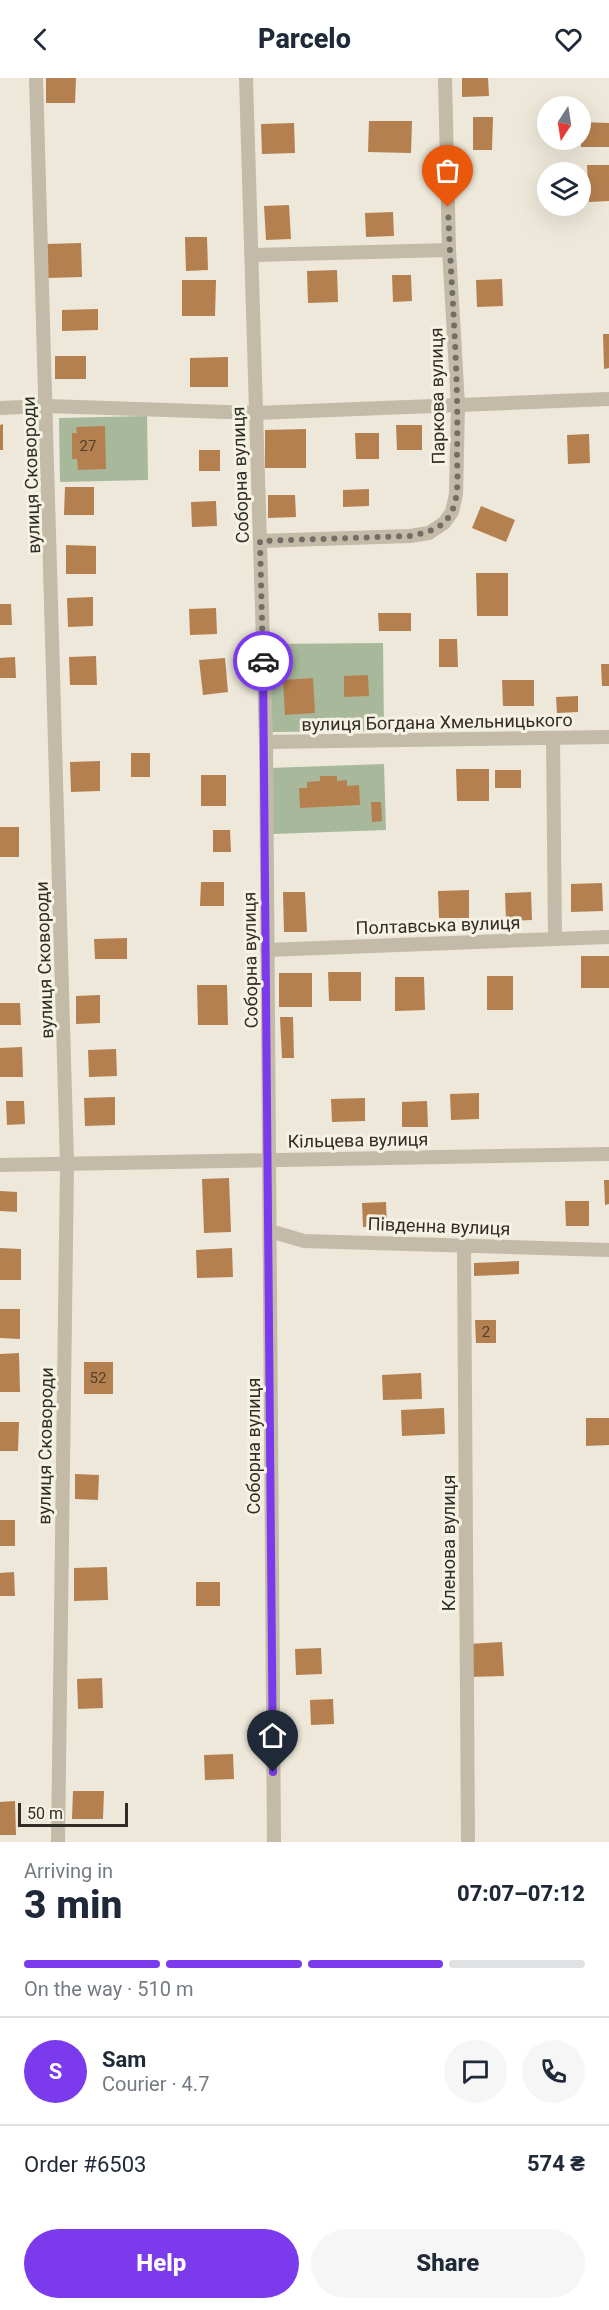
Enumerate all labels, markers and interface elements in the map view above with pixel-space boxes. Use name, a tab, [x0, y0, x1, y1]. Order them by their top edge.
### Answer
icon: back	[24, 23, 57, 56]
text: Parcelo	[258, 23, 351, 55]
icon: heart	[552, 23, 585, 56]
north arrow	[537, 96, 591, 150]
map controls	[537, 96, 591, 216]
pin	[422, 145, 473, 207]
icon: bag	[431, 154, 464, 187]
button: layers	[537, 162, 591, 216]
street label: Паркова вулиця	[425, 327, 449, 465]
street label: вулиця Сковороди	[18, 396, 44, 554]
street label: Соборна вулиця	[227, 406, 253, 544]
house number: 27	[80, 437, 96, 455]
courier	[233, 631, 293, 691]
icon: car	[247, 645, 280, 678]
street label: вулиця Богдана Хмельницького	[301, 709, 573, 735]
street label: вулиця Сковороди	[31, 881, 57, 1039]
street label: Соборна вулиця	[238, 891, 262, 1029]
street label: Полтавська вулиця	[355, 912, 521, 938]
street label: Кільцева вулиця	[287, 1128, 429, 1152]
street label: Південна вулиця	[367, 1213, 511, 1239]
house number: 2	[482, 1323, 490, 1341]
street label: вулиця Сковороди	[33, 1367, 57, 1525]
house number: 52	[90, 1369, 106, 1387]
street label: Соборна вулиця	[243, 1378, 264, 1514]
street label: Кленова вулиця	[438, 1475, 459, 1611]
pin	[247, 1710, 298, 1772]
icon: home	[256, 1719, 289, 1752]
scale bar	[18, 1800, 128, 1828]
text: 50 m	[27, 1804, 63, 1823]
text: Arriving in	[24, 1859, 113, 1883]
text: 07:07–07:12	[457, 1881, 585, 1906]
text: 3 min	[24, 1882, 122, 1928]
text: On the way · 510 m	[24, 1977, 193, 2001]
button: chat	[444, 2040, 507, 2103]
button: phone	[522, 2040, 585, 2103]
text: Sam	[102, 2047, 146, 2072]
text: S	[49, 2059, 62, 2084]
text: Courier · 4.7	[102, 2072, 209, 2096]
text: 574 ₴	[527, 2151, 585, 2176]
text: Order #6503	[24, 2152, 146, 2177]
button: Help	[24, 2229, 299, 2298]
button: Share	[311, 2229, 585, 2298]

